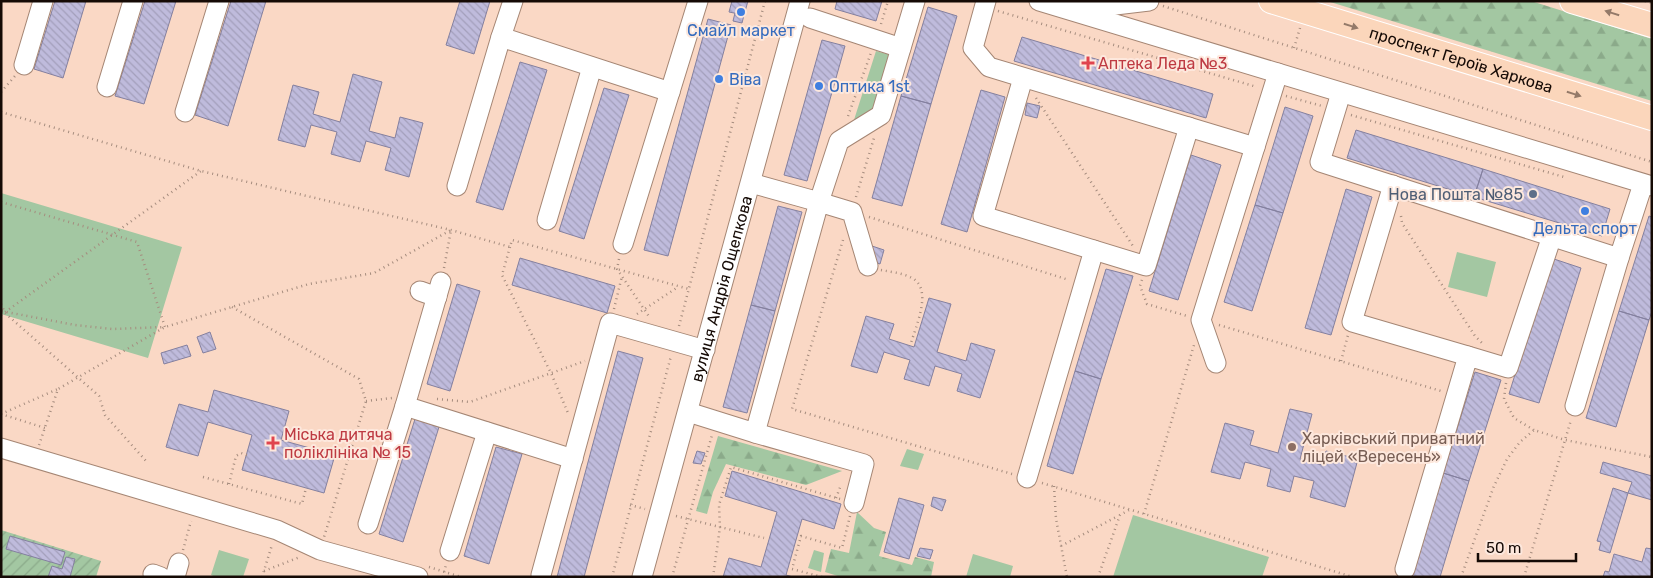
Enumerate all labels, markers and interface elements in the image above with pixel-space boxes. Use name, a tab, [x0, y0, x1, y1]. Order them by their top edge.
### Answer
marker: Смайл маркет	[735, 6, 747, 18]
one-way arrow	[1604, 9, 1619, 17]
place label: Смайл маркет	[687, 21, 795, 40]
street label: проспект Героїв Харкова	[1367, 22, 1555, 97]
one-way arrow	[1344, 23, 1359, 31]
place label: Аптека Леда №3	[1098, 54, 1227, 73]
marker: Аптека Леда №3	[1082, 57, 1094, 69]
place label: Віва	[729, 70, 761, 89]
marker: Віва	[713, 73, 725, 85]
place label: Оптика 1st	[829, 77, 910, 96]
marker: Оптика 1st	[813, 80, 825, 92]
one-way arrow	[1566, 91, 1581, 99]
place label: Нова Пошта №85	[1388, 185, 1523, 204]
marker: Нова Пошта №85	[1527, 188, 1539, 200]
street label: вулиця Андрія Ощепкова	[686, 193, 756, 384]
marker: Дельта спорт	[1579, 205, 1591, 217]
place label: Дельта спорт	[1533, 219, 1637, 238]
place label: Міська дитяча поліклініка № 15	[284, 425, 411, 462]
place label: Харківський приватний ліцей «Вересень»	[1302, 429, 1485, 466]
marker: Міська дитяча поліклініка № 15	[266, 436, 280, 450]
marker: Харківський приватний ліцей «Вересень»	[1286, 441, 1298, 453]
scale bar	[1478, 530, 1576, 562]
text: 50 m	[1486, 539, 1521, 557]

